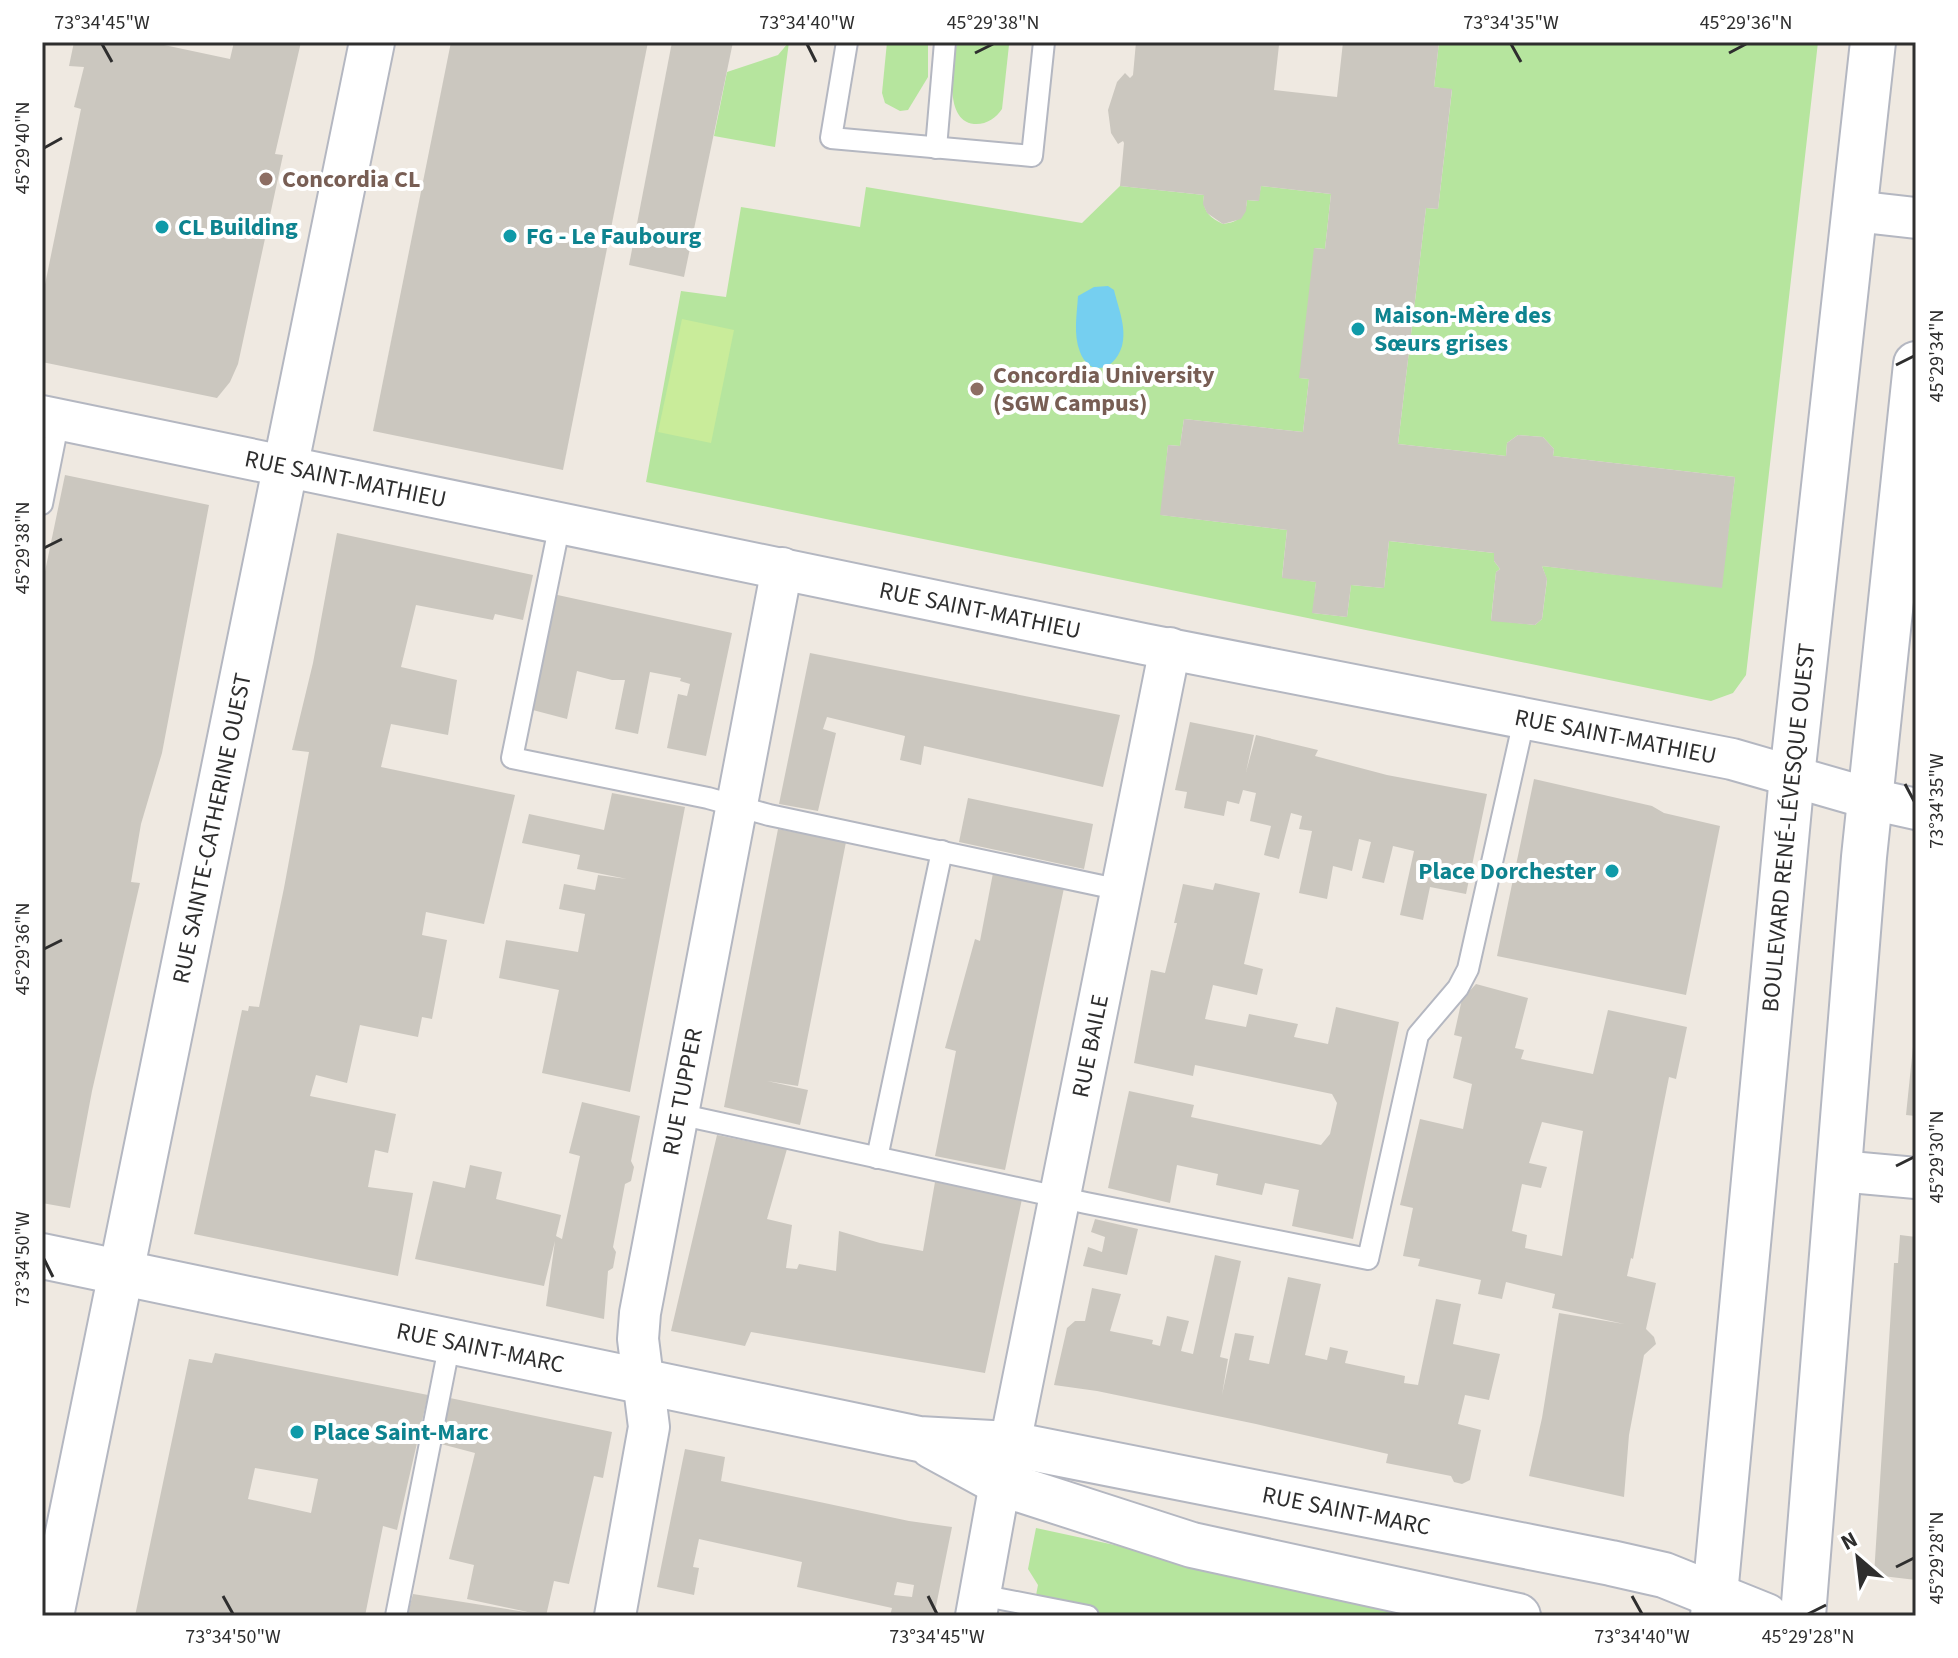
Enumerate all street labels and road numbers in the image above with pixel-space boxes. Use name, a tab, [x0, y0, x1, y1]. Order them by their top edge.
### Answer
street label: RUE SAINT-MATHIEU	[242, 441, 449, 517]
street label: RUE SAINT-MATHIEU	[876, 573, 1084, 648]
street label: BOULEVARD RENÉ-LÉVESQUE OUEST	[1753, 641, 1825, 1014]
street label: RUE SAINTE-CATHERINE OUEST	[163, 670, 261, 987]
street label: RUE SAINT-MATHIEU	[1512, 700, 1720, 774]
street label: RUE BAILE	[1063, 991, 1118, 1101]
street label: RUE TUPPER	[653, 1025, 712, 1158]
street label: RUE SAINT-MARC	[393, 1313, 568, 1383]
street label: RUE SAINT-MARC	[1259, 1477, 1434, 1545]

